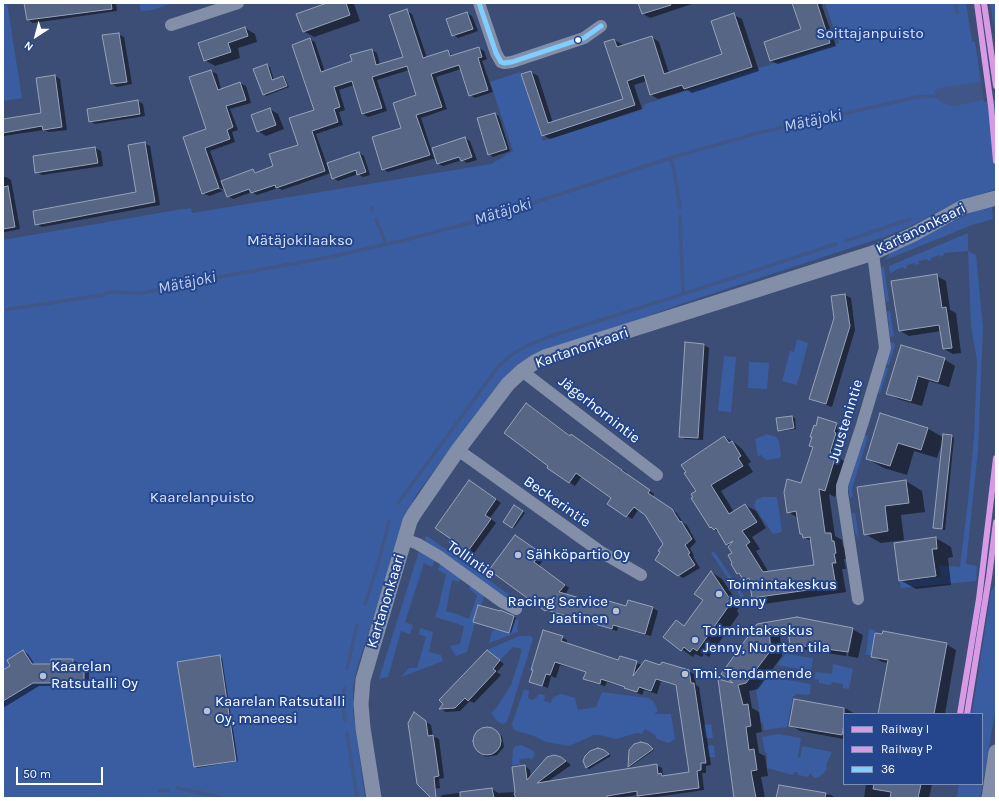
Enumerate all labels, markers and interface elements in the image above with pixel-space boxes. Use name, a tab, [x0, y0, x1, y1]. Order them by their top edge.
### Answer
north arrow	[16, 16, 56, 56]
park label: Soittajanpuisto	[816, 25, 924, 43]
unlabelled marker	[573, 35, 583, 45]
text: N	[22, 39, 36, 54]
water label: Mätäjoki	[782, 106, 844, 136]
water label: Mätäjoki	[472, 194, 534, 230]
street label: Kartanonkaari	[873, 199, 969, 259]
park label: Mätäjokilaakso	[247, 232, 353, 250]
water label: Mätäjoki	[156, 268, 218, 298]
street label: Kartanonkaari	[533, 324, 631, 372]
street label: Jägerhornintie	[554, 372, 644, 448]
street label: Juustenintie	[825, 377, 867, 465]
street label: Beckerintie	[520, 472, 594, 532]
park label: Kaarelanpuisto	[150, 489, 254, 507]
street label: Tollintie	[444, 537, 498, 583]
place label: Sähköpartio Oy	[526, 546, 630, 564]
marker: Sähköpartio Oy	[513, 550, 523, 560]
street label: Kartanonkaari	[363, 552, 409, 650]
place label: Toimintakeskus Jenny	[727, 576, 837, 611]
marker: Toimintakeskus Jenny	[714, 589, 724, 599]
place label: Racing Service Jaatinen	[508, 593, 608, 628]
marker: Racing Service Jaatinen	[611, 606, 621, 616]
place label: Toimintakeskus Jenny, Nuorten tila	[703, 622, 830, 657]
marker: Toimintakeskus Jenny, Nuorten tila	[690, 635, 700, 645]
place label: Kaarelan Ratsutalli Oy	[51, 658, 138, 693]
place label: Tmi. Tendamende	[693, 665, 812, 683]
marker: Tmi. Tendamende	[680, 669, 690, 679]
marker: Kaarelan Ratsutalli Oy	[38, 671, 48, 681]
place label: Kaarelan Ratsutalli Oy, maneesi	[215, 693, 346, 728]
marker: Kaarelan Ratsutalli Oy, maneesi	[202, 706, 212, 716]
legend	[843, 713, 983, 785]
text: Railway I	[881, 722, 929, 736]
text: Railway P	[881, 742, 932, 756]
scale bar	[18, 759, 105, 785]
text: 36	[881, 762, 895, 776]
text: 50 m	[23, 767, 51, 781]

